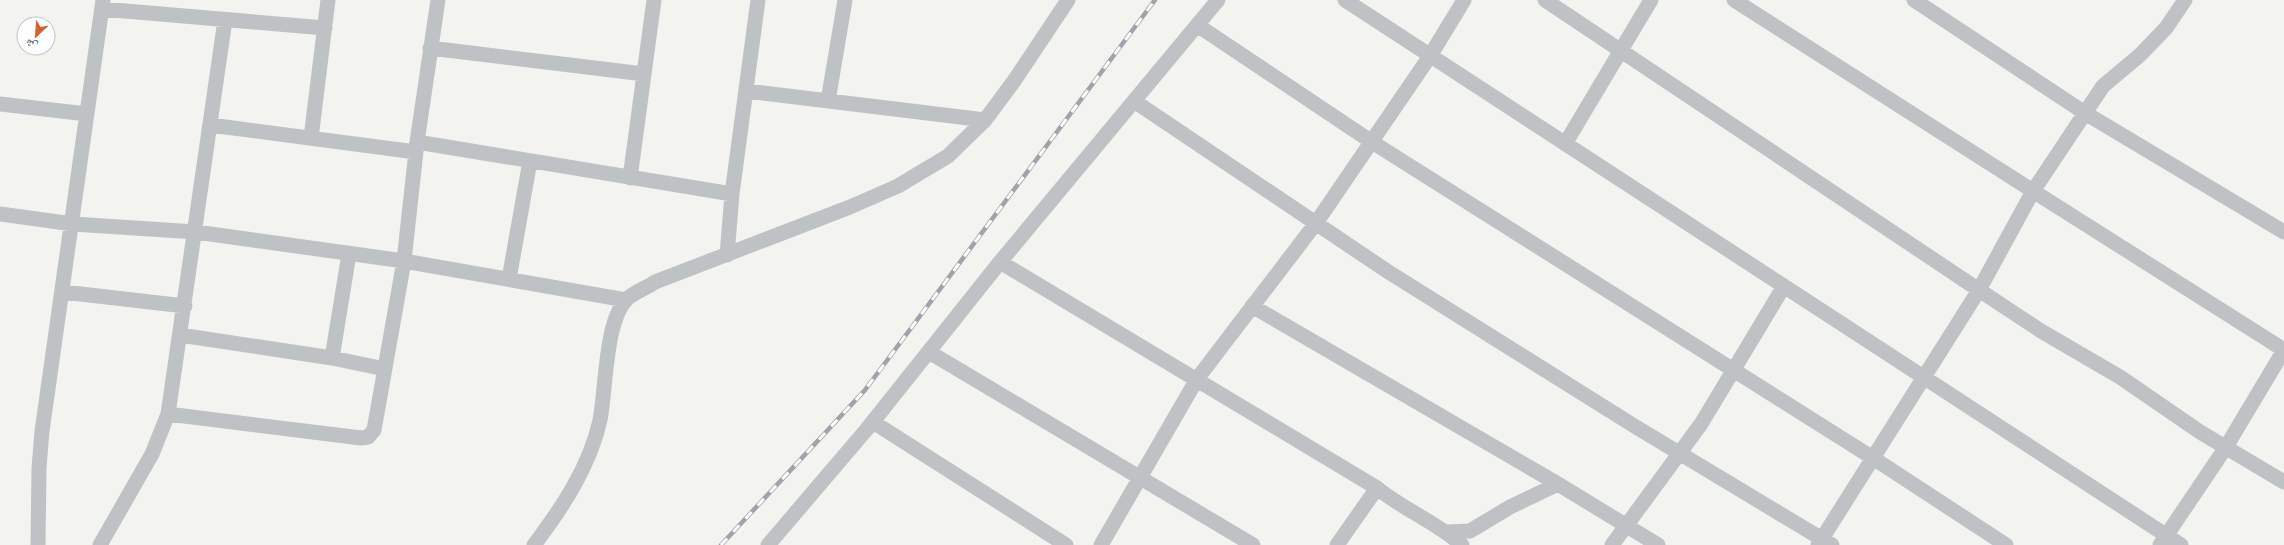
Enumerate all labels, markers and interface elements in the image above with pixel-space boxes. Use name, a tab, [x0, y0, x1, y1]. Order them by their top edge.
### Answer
north arrow	[16, 16, 56, 56]
text: ش	[23, 35, 40, 55]

